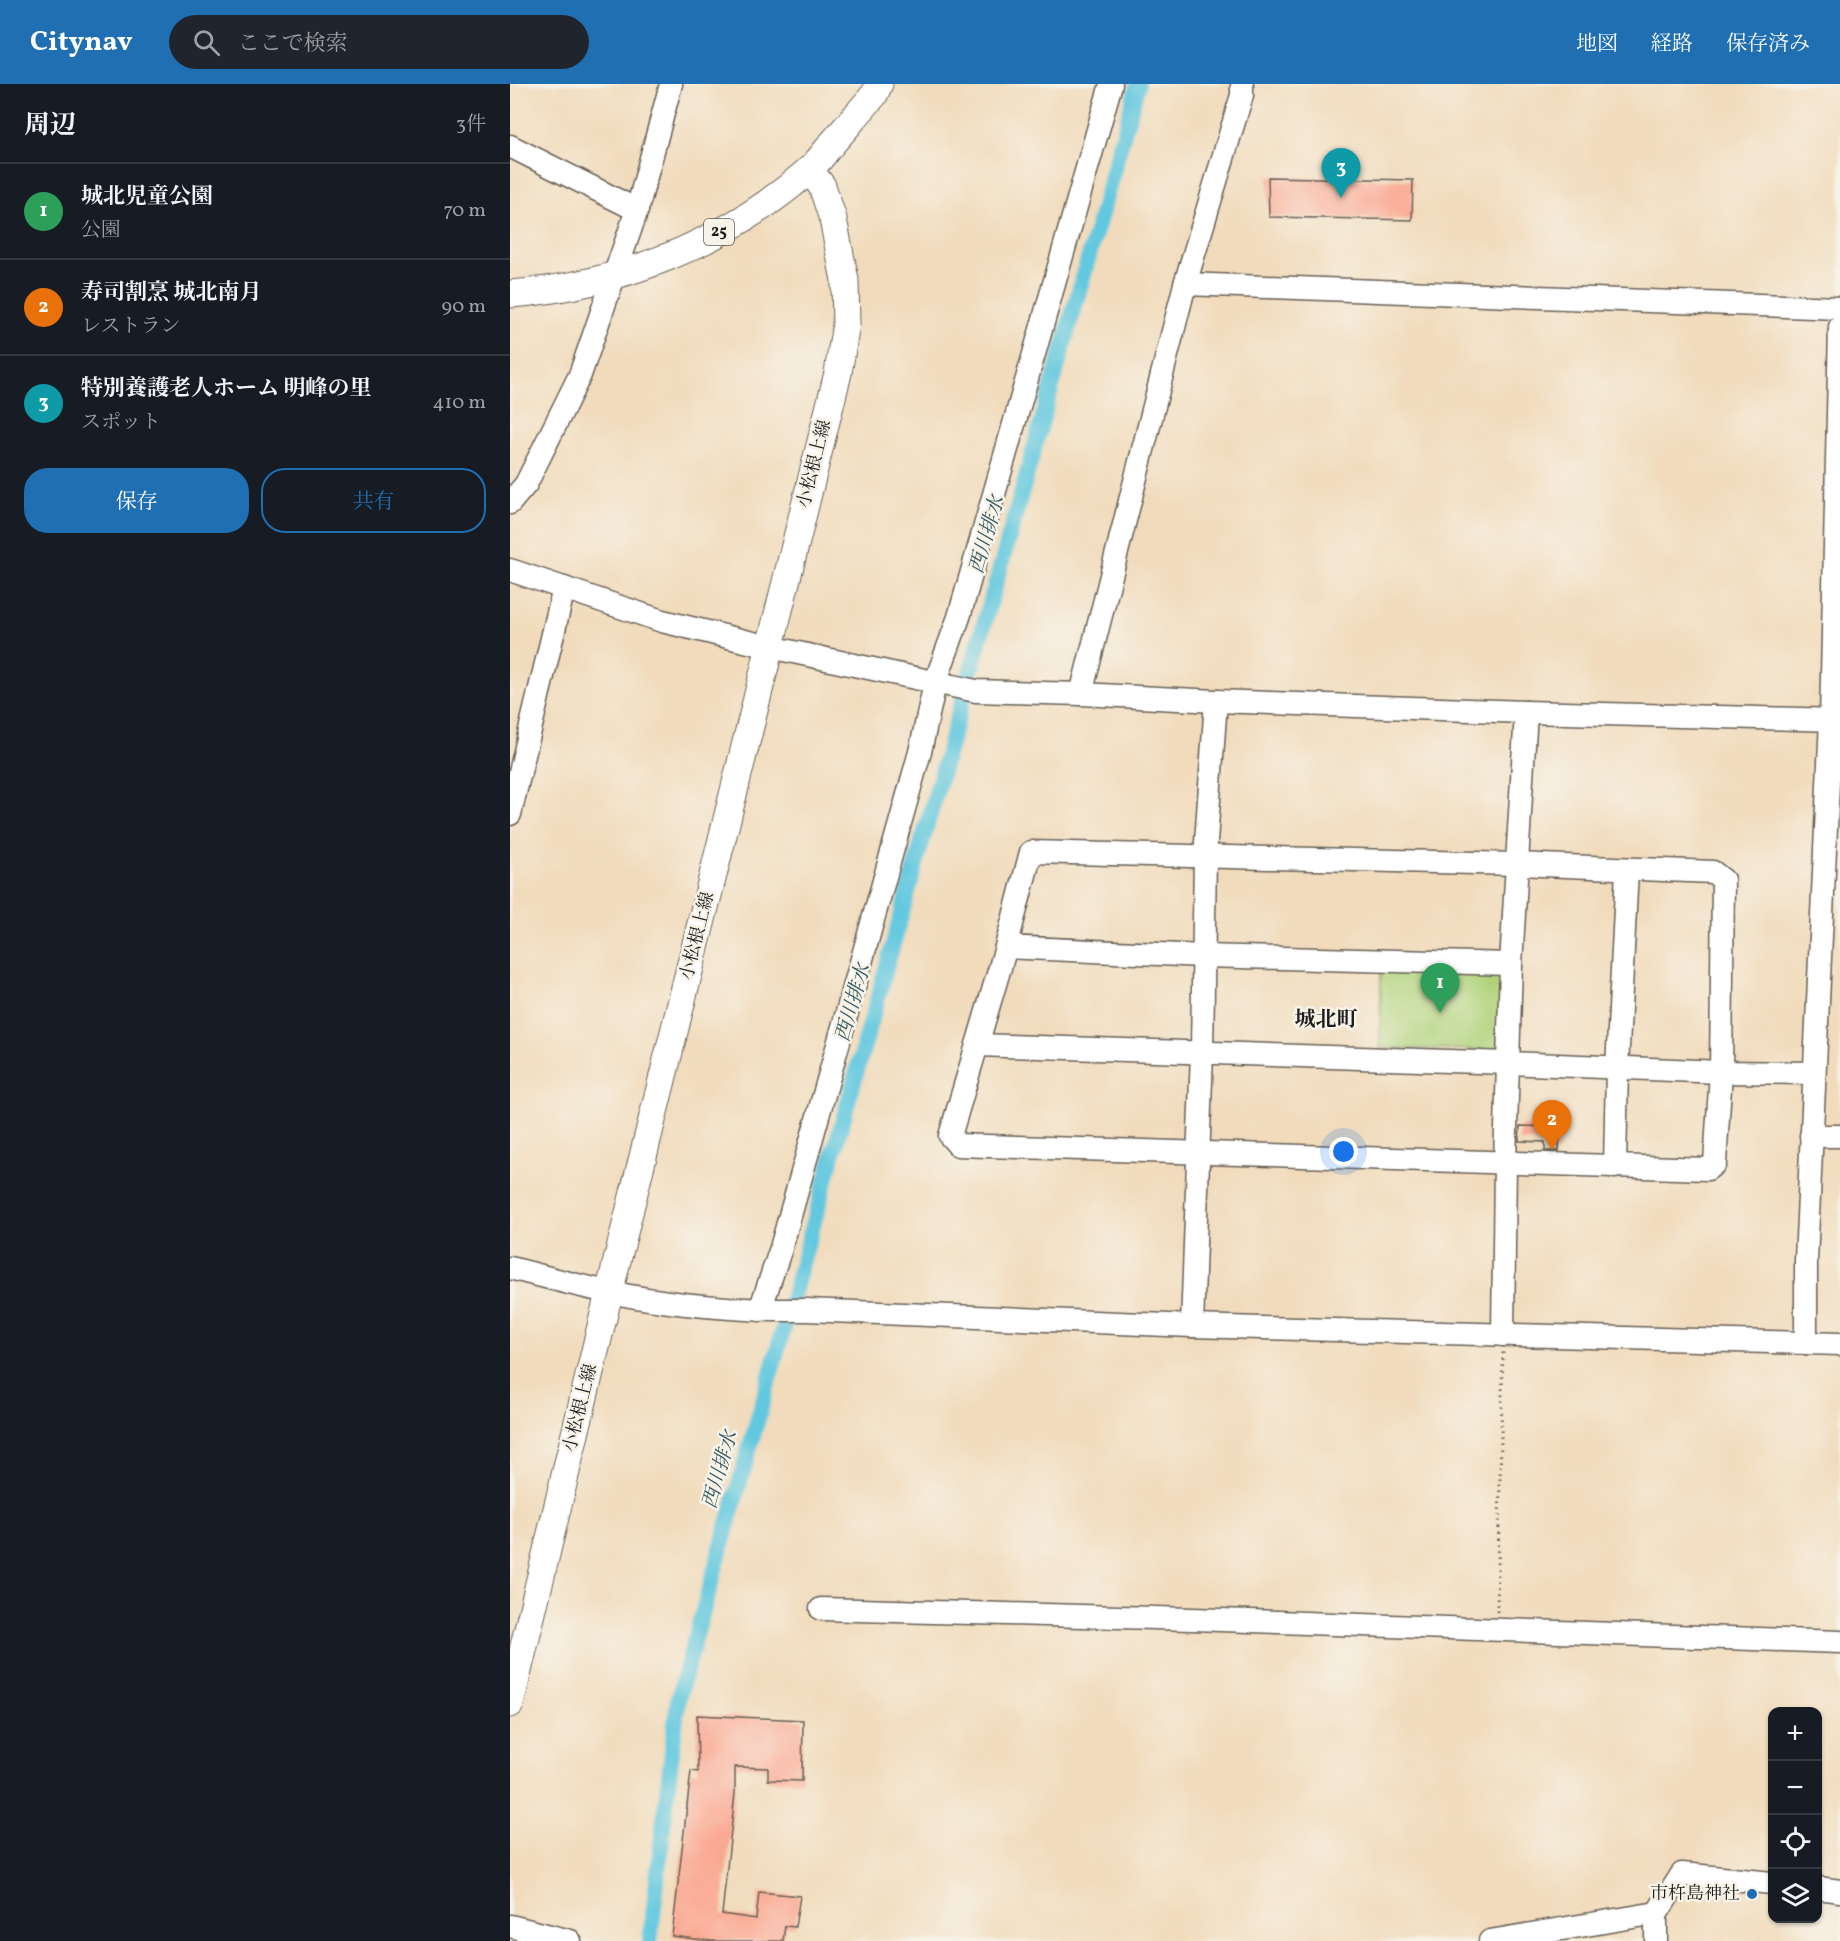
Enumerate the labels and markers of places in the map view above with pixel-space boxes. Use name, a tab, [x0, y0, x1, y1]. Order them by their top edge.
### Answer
pin: 3	[1322, 148, 1360, 198]
pin: 1	[1420, 964, 1460, 1013]
pin: 2	[1532, 1100, 1572, 1150]
place label: 市杵島神社	[1650, 1882, 1740, 1907]
marker: 市杵島神社	[1745, 1887, 1759, 1901]

